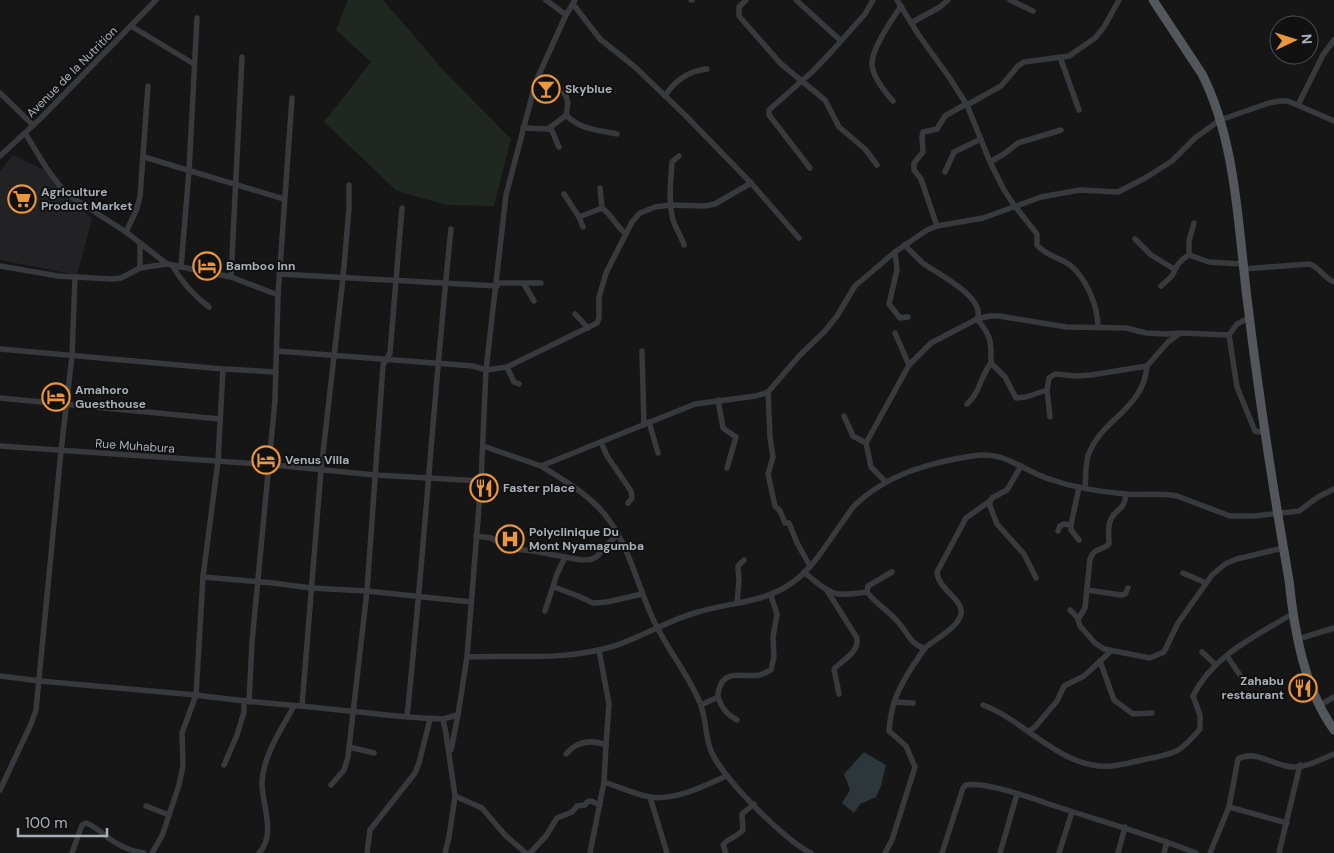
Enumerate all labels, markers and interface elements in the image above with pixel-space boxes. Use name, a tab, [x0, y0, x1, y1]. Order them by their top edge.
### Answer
north arrow	[1269, 15, 1319, 65]
street label: Avenue de la Nutrition	[23, 23, 121, 121]
text: N	[1298, 33, 1316, 45]
bar icon: Skyblue	[531, 74, 561, 104]
place label: Skyblue	[565, 81, 612, 97]
supermarket icon: Agriculture Product Market	[7, 184, 37, 214]
place label: Agriculture Product Market	[41, 184, 132, 214]
hotel icon: Bamboo Inn	[192, 251, 222, 281]
place label: Bamboo Inn	[226, 258, 295, 274]
hotel icon: Amahoro Guesthouse	[41, 382, 71, 412]
place label: Amahoro Guesthouse	[75, 382, 146, 412]
street label: Rue Muhabura	[95, 435, 175, 457]
hotel icon: Venus Villa	[251, 445, 281, 475]
place label: Venus Villa	[285, 452, 349, 468]
restaurant icon: Faster place	[469, 473, 499, 503]
place label: Faster place	[503, 480, 575, 496]
hospital icon: Polyclinique Du Mont Nyamagumba	[495, 524, 525, 554]
place label: Polyclinique Du Mont Nyamagumba	[529, 524, 644, 554]
place label: Zahabu restaurant	[1222, 673, 1284, 703]
restaurant icon: Zahabu restaurant	[1288, 673, 1318, 703]
scale bar	[18, 806, 106, 838]
text: 100 m	[25, 813, 68, 833]

